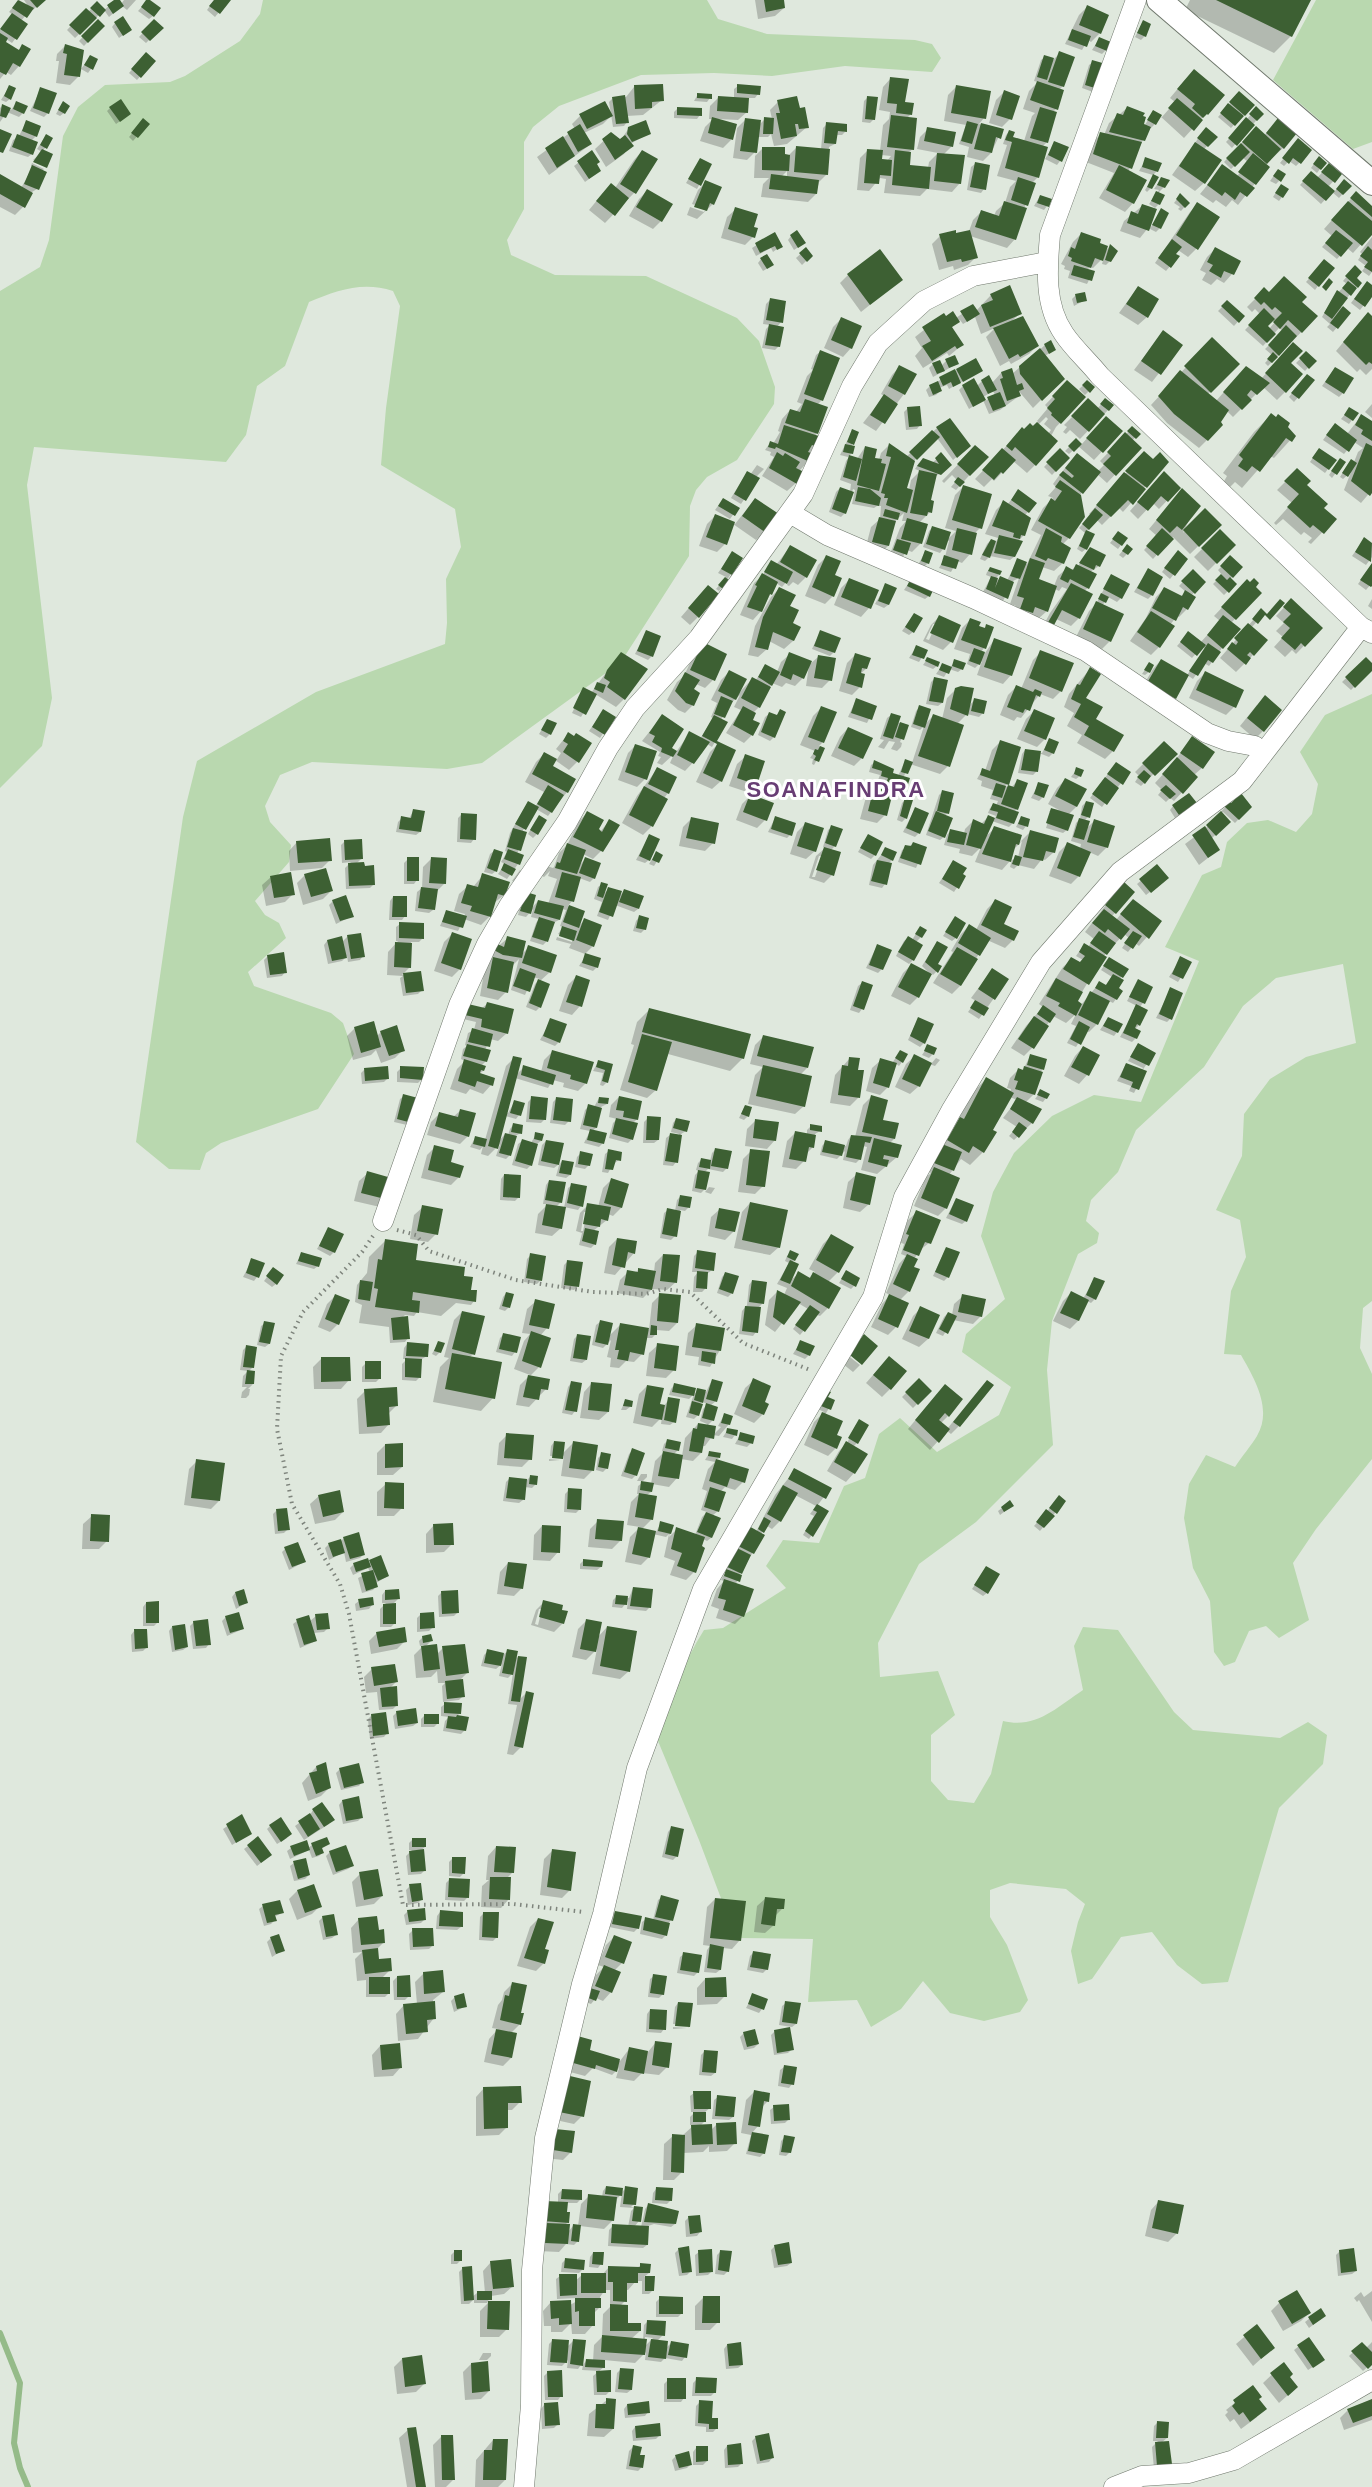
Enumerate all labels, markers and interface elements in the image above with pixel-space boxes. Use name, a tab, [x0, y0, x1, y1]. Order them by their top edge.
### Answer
district label: SOANAFINDRA	[746, 777, 926, 802]

